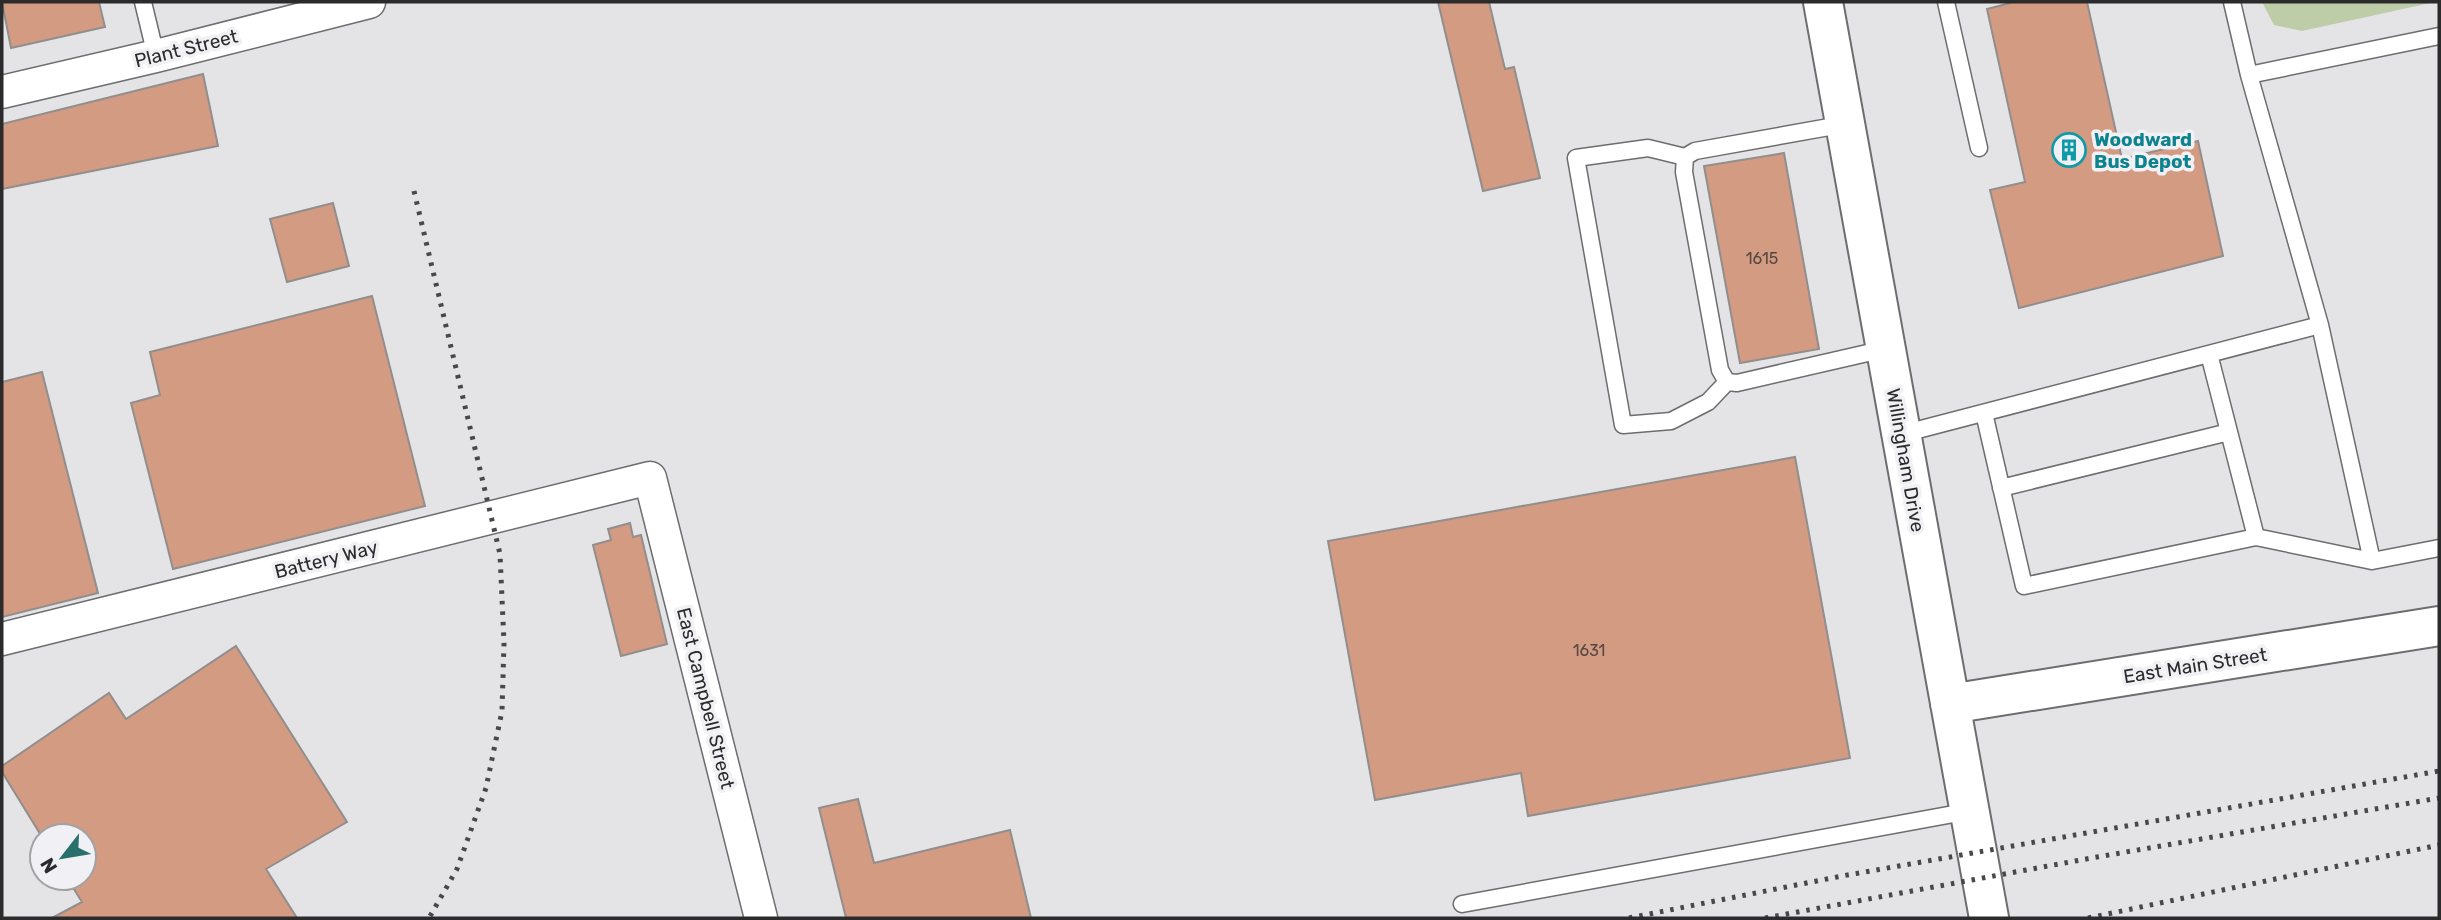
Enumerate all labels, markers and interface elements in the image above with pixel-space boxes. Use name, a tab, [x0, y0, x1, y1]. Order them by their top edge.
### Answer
street label: Plant Street	[132, 24, 241, 72]
place label: Woodward Bus Depot	[2094, 128, 2192, 173]
building icon: Woodward Bus Depot	[2050, 131, 2088, 169]
house number: 1615	[1746, 249, 1778, 268]
street label: Willingham Drive	[1882, 386, 1929, 534]
street label: Battery Way	[272, 536, 380, 583]
street label: East Campbell Street	[672, 605, 739, 792]
house number: 1631	[1573, 641, 1605, 660]
street label: East Main Street	[2122, 643, 2269, 688]
north arrow	[28, 822, 98, 892]
text: N	[35, 854, 62, 877]

